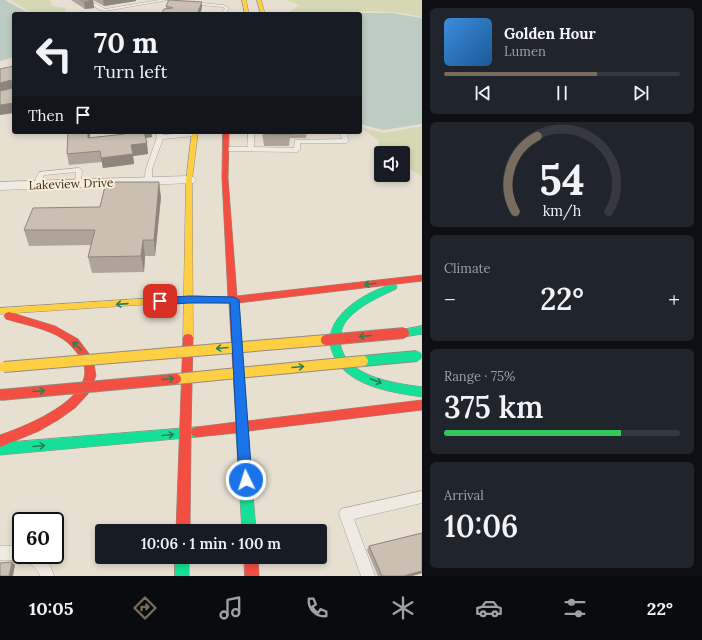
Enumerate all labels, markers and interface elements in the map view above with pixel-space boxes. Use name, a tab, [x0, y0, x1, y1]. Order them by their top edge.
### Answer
text: Golden Hour	[504, 24, 596, 43]
text: 70 m	[94, 25, 158, 61]
icon: left	[28, 28, 80, 80]
text: Lumen	[504, 43, 546, 60]
text: Turn left	[94, 60, 167, 83]
icon: previous	[472, 82, 494, 104]
icon: pause	[551, 82, 573, 104]
icon: next	[630, 82, 652, 104]
icon: arrive	[72, 104, 94, 126]
text: Then	[28, 106, 64, 125]
map controls	[374, 146, 410, 182]
button: sound	[374, 146, 410, 182]
text: 54	[539, 153, 585, 206]
street label: Lakeview Drive	[28, 175, 114, 192]
text: km/h	[543, 202, 582, 221]
text: Climate	[444, 260, 491, 277]
text: 22°	[540, 280, 584, 318]
one-way arrow	[364, 281, 377, 288]
pin	[143, 284, 177, 318]
text: −	[444, 285, 456, 313]
text: +	[668, 285, 680, 313]
icon: arrive	[149, 290, 171, 312]
one-way arrow	[116, 300, 129, 307]
one-way arrow	[359, 333, 372, 340]
one-way arrow	[72, 341, 82, 351]
one-way arrow	[216, 345, 229, 352]
one-way arrow	[291, 363, 304, 371]
text: Range · 75%	[444, 368, 515, 385]
one-way arrow	[161, 375, 174, 383]
one-way arrow	[370, 378, 382, 386]
one-way arrow	[32, 387, 45, 395]
text: 375 km	[444, 388, 543, 426]
one-way arrow	[161, 431, 174, 438]
one-way arrow	[32, 442, 45, 449]
position arrow	[225, 459, 267, 501]
text: Arrival	[444, 487, 484, 504]
text: 10:06	[444, 507, 518, 545]
speed limit sign: 60	[12, 512, 64, 564]
text: 10:06 · 1 min · 100 m	[141, 534, 281, 553]
icon: directions	[131, 594, 159, 622]
icon: music	[217, 594, 245, 622]
icon: phone	[303, 594, 331, 622]
icon: climate	[389, 594, 417, 622]
icon: car	[475, 594, 503, 622]
icon: filters	[561, 594, 589, 622]
text: 10:05	[29, 597, 73, 620]
text: 22°	[647, 597, 673, 620]

